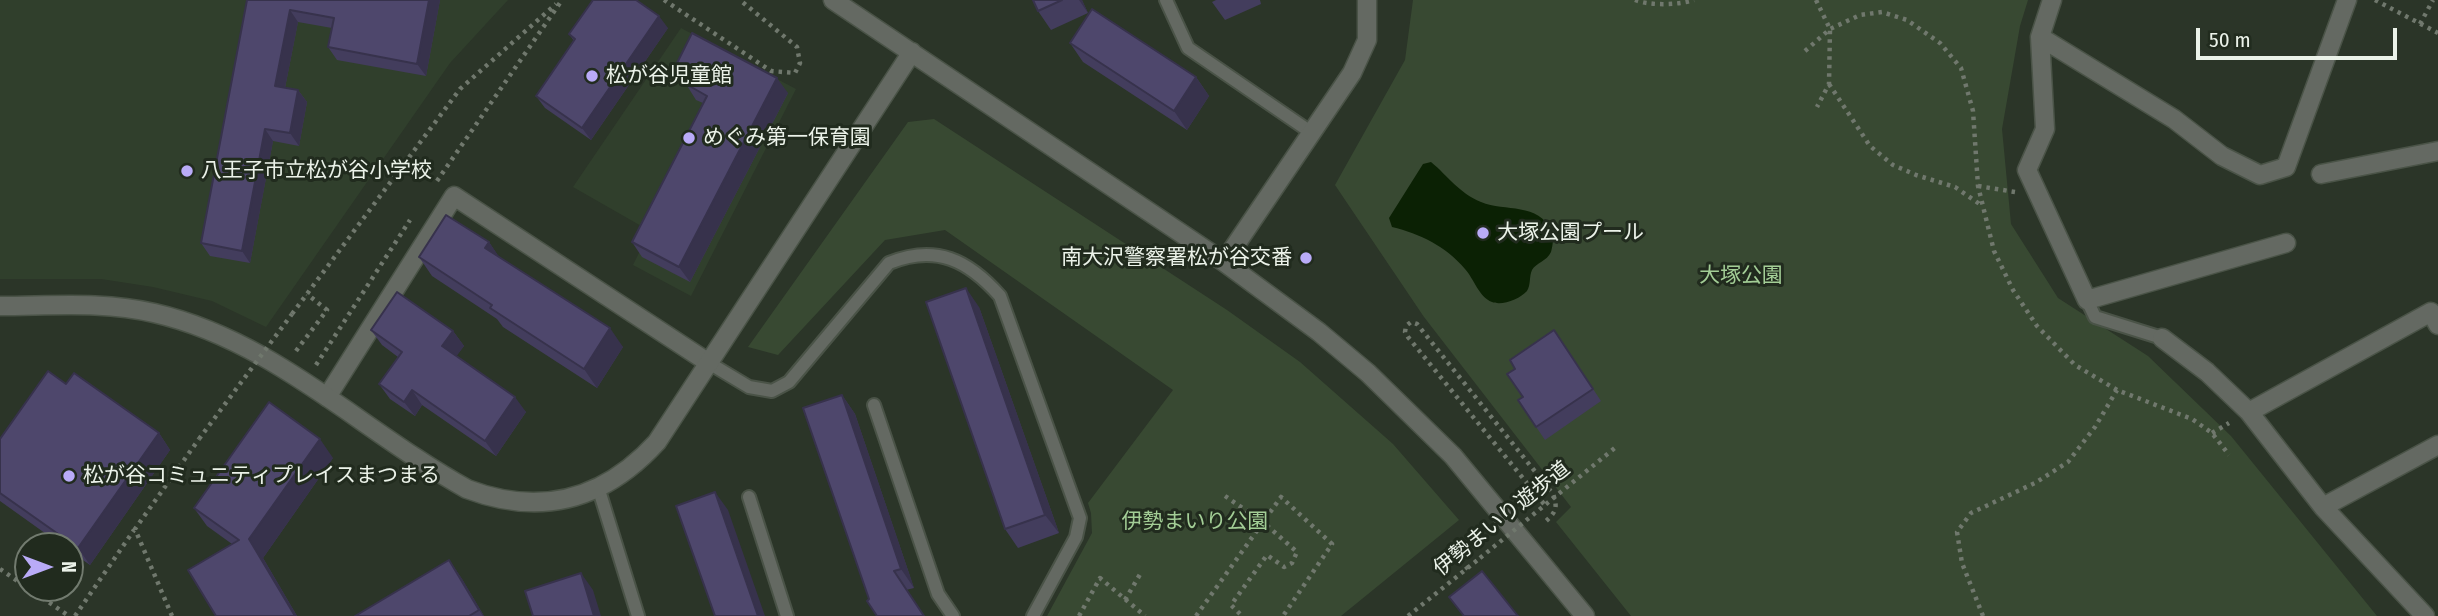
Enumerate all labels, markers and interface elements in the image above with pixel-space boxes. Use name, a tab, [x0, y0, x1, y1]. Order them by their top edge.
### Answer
scale bar	[2200, 14, 2401, 58]
text: 50 m	[2209, 27, 2251, 53]
place label: 松が谷児童館	[606, 63, 732, 89]
marker: 松が谷児童館	[584, 68, 600, 84]
place label: めぐみ第一保育園	[703, 125, 871, 151]
marker: めぐみ第一保育園	[681, 130, 697, 146]
place label: 八王子市立松が谷小学校	[201, 158, 432, 184]
marker: 八王子市立松が谷小学校	[179, 163, 195, 179]
place label: 大塚公園プール	[1497, 220, 1644, 246]
marker: 大塚公園プール	[1475, 225, 1491, 241]
place label: 南大沢警察署松が谷交番	[1061, 245, 1292, 271]
marker: 南大沢警察署松が谷交番	[1298, 250, 1314, 266]
park label: 大塚公園	[1699, 263, 1783, 289]
street label: 伊勢まいり遊歩道	[1429, 456, 1575, 582]
place label: 松が谷コミュニティプレイスまつまる	[83, 463, 440, 489]
marker: 松が谷コミュニティプレイスまつまる	[61, 468, 77, 484]
park label: 伊勢まいり公園	[1122, 509, 1268, 535]
north arrow	[14, 532, 84, 602]
text: N	[57, 561, 80, 573]

